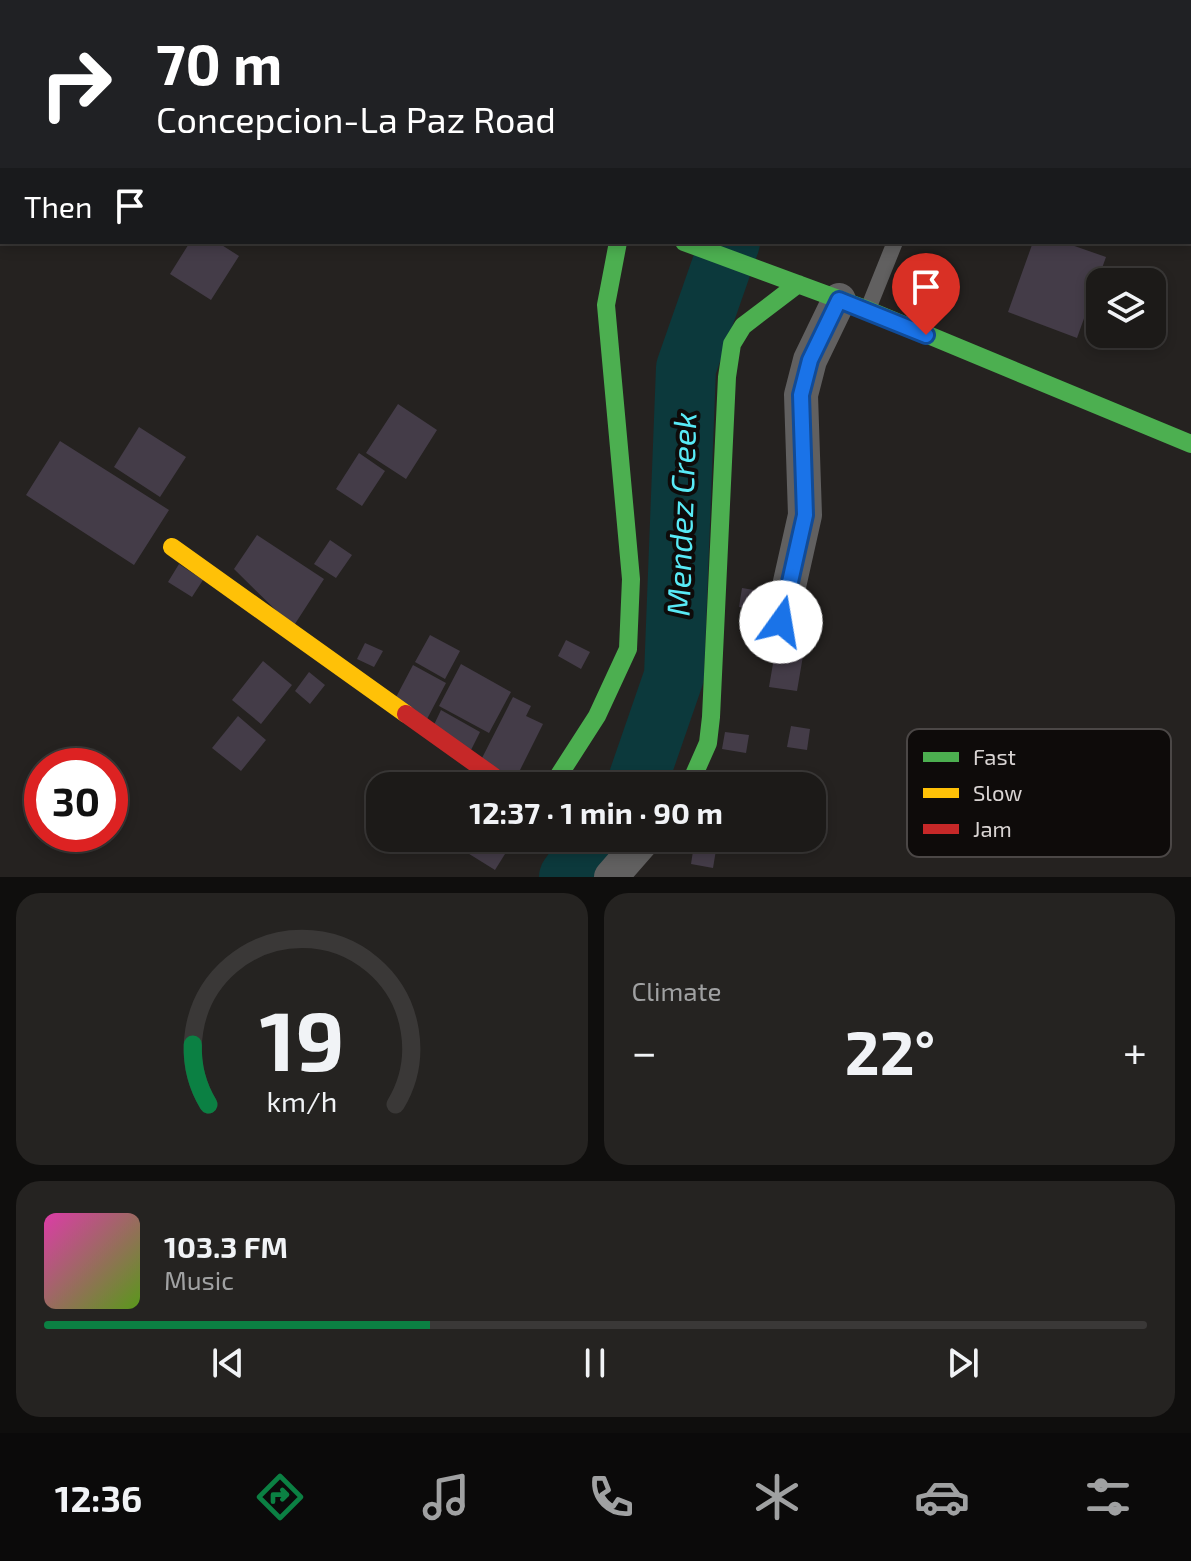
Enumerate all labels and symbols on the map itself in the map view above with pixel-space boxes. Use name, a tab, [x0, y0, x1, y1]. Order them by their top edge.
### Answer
pin	[892, 253, 960, 335]
water label: Mendez Creek	[657, 411, 703, 617]
position arrow	[739, 580, 823, 664]
legend	[907, 729, 1171, 857]
text: Fast	[973, 743, 1016, 769]
speed limit sign: 30	[24, 748, 128, 852]
text: Slow	[973, 779, 1022, 805]
text: Jam	[973, 815, 1012, 841]

